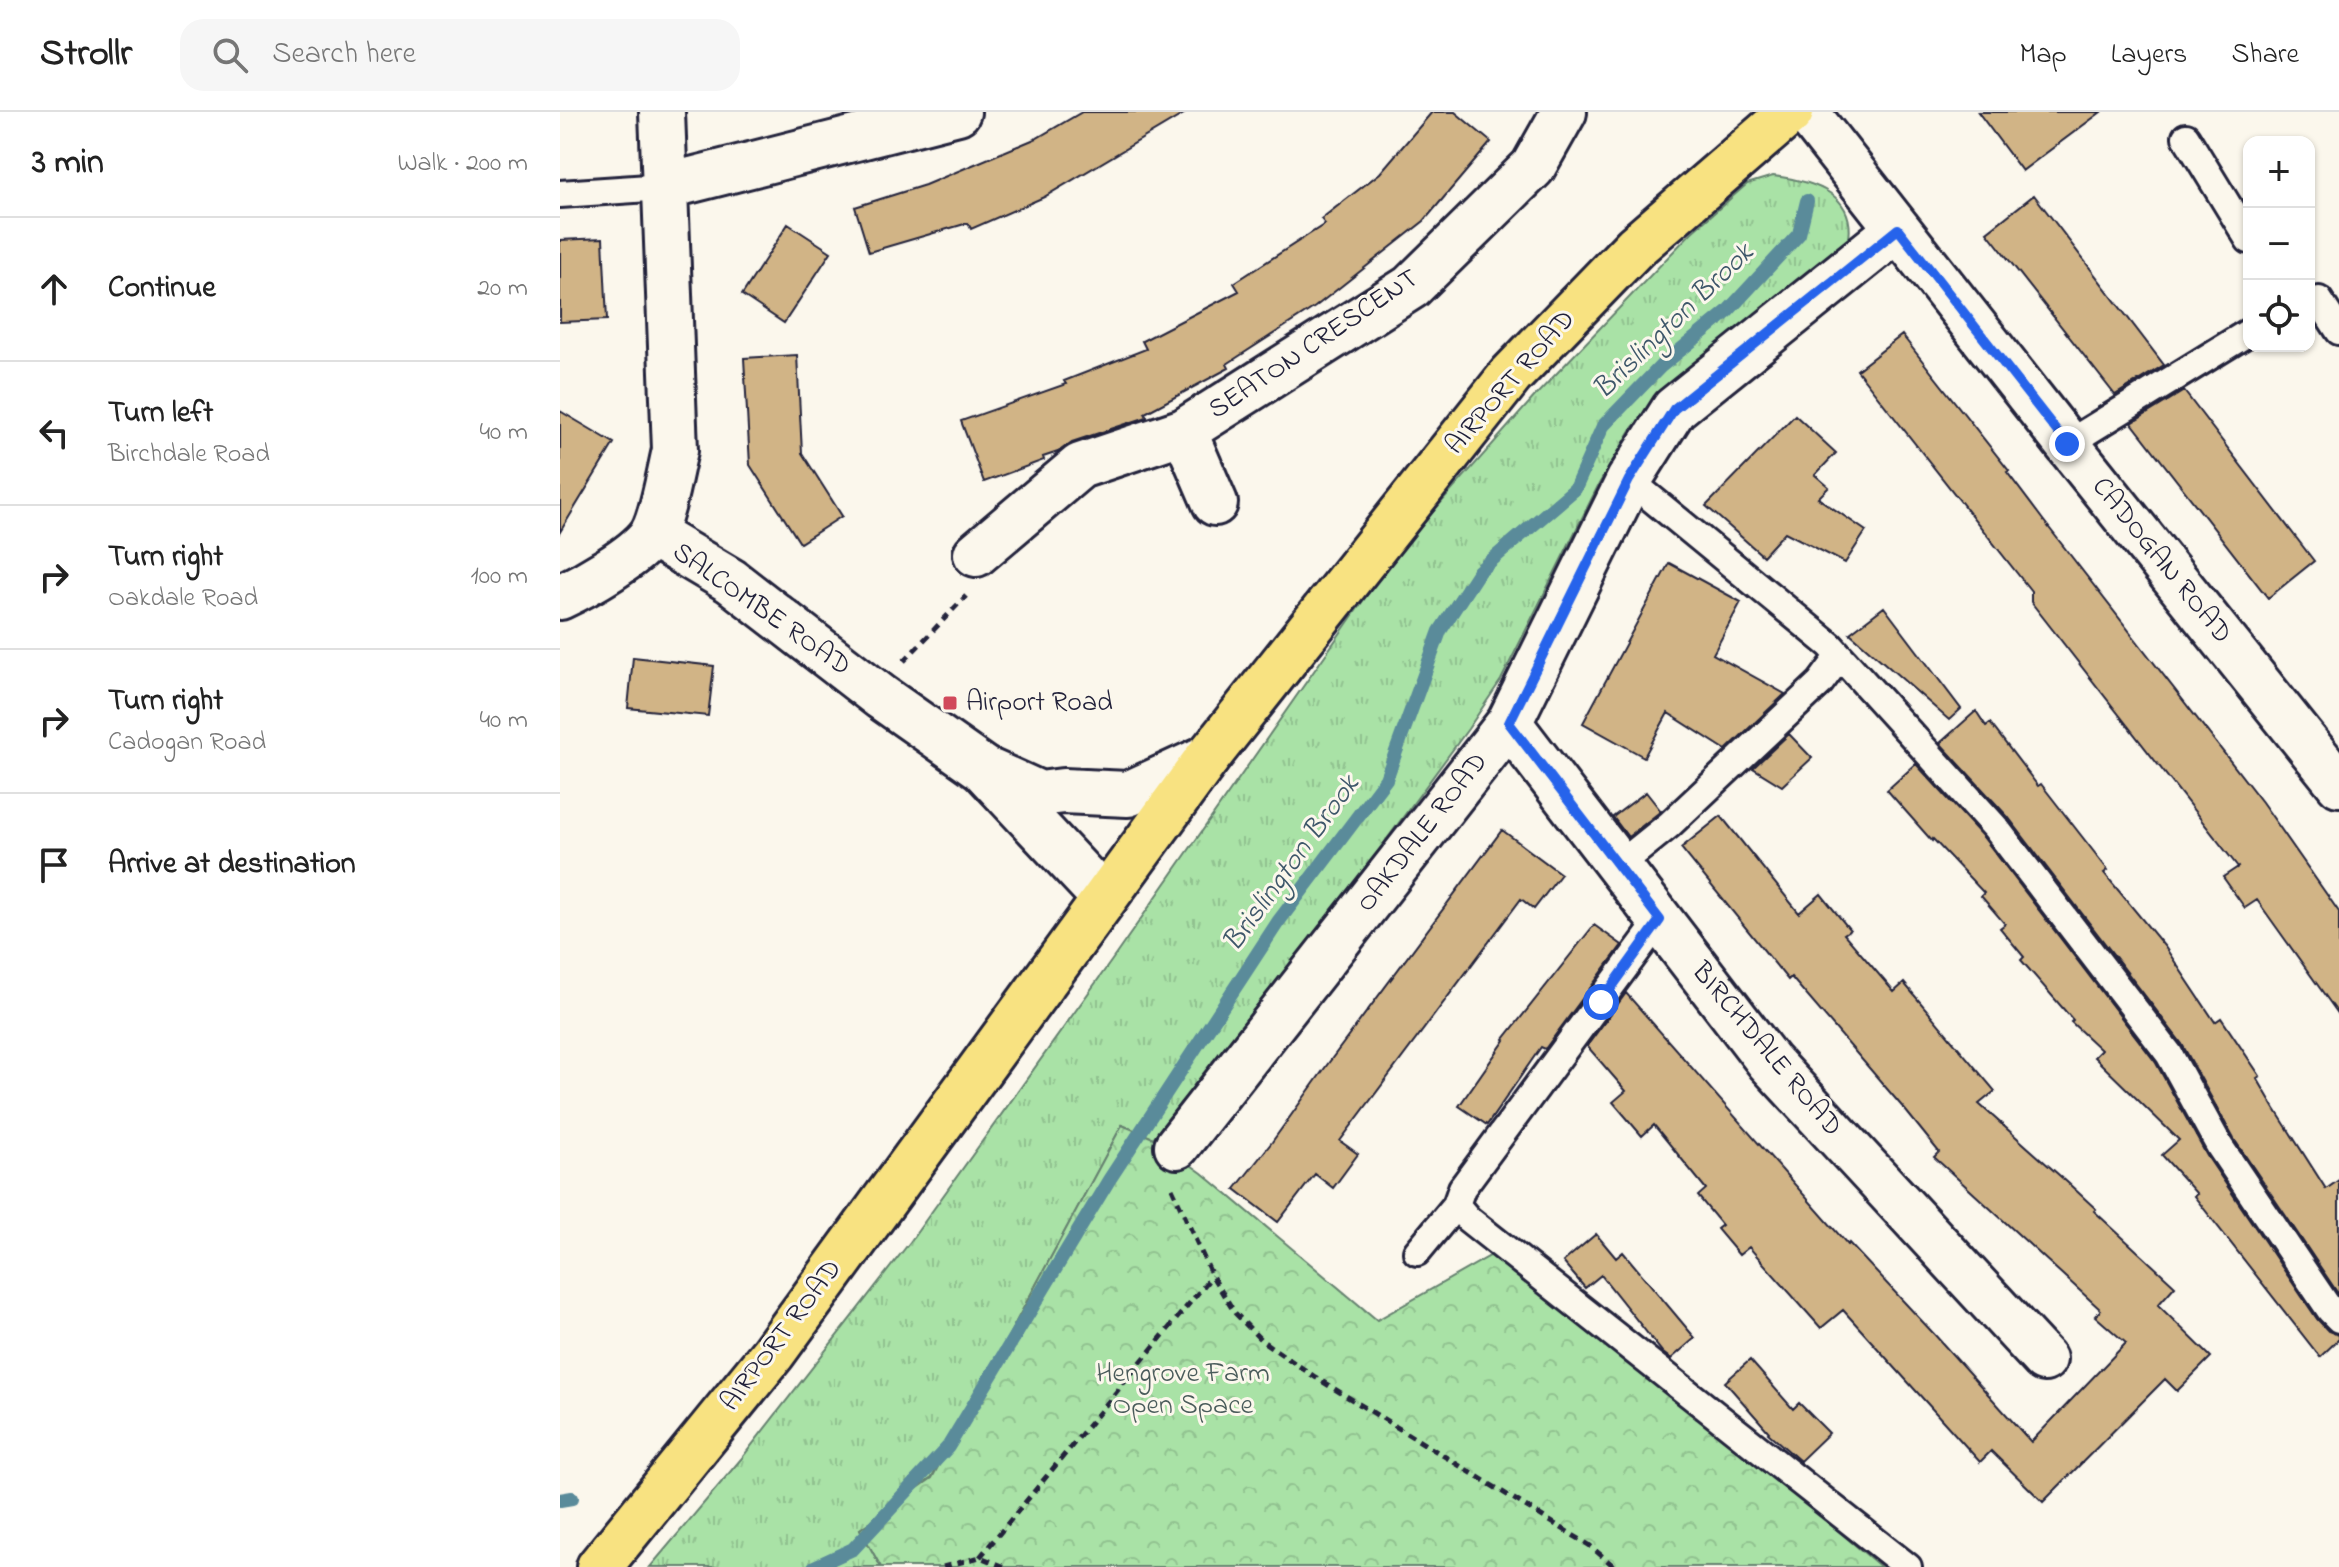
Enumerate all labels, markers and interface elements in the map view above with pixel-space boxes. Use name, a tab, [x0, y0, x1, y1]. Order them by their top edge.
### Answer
search box	[180, 19, 740, 91]
text: Strollr	[40, 27, 132, 83]
icon: search	[208, 33, 252, 77]
text: Search here	[272, 33, 416, 77]
text: Map	[2019, 35, 2067, 76]
text: Layers	[2111, 35, 2187, 76]
text: Share	[2231, 35, 2299, 76]
map controls	[2243, 136, 2315, 352]
button: +	[2243, 136, 2315, 208]
text: 3 min	[32, 139, 104, 189]
text: Walk · 200 m	[397, 145, 528, 183]
button: −	[2243, 208, 2315, 280]
water label: Brislington Brook	[1583, 232, 1766, 411]
street label: SEATON CRESCENT	[1201, 259, 1427, 431]
icon: ahead	[32, 267, 76, 311]
text: Continue	[108, 267, 216, 311]
text: 20 m	[477, 270, 528, 308]
button: locate	[2243, 280, 2315, 352]
street label: AIRPORT ROAD	[1436, 301, 1586, 465]
text: Turn left	[108, 392, 213, 436]
icon: left	[32, 411, 76, 455]
text: 40 m	[479, 414, 528, 452]
route end	[2049, 426, 2085, 462]
text: Birchdale Road	[108, 436, 270, 474]
street label: CADOGAN ROAD	[2081, 469, 2241, 653]
street label: SALCOMBE ROAD	[663, 533, 859, 687]
text: Turn right	[108, 536, 223, 580]
icon: right	[32, 555, 76, 599]
text: 100 m	[471, 558, 528, 596]
text: Oakdale Road	[108, 580, 258, 618]
text: Turn right	[108, 680, 223, 724]
place label: Airport Road	[966, 683, 1113, 724]
marker: Airport Road	[941, 694, 959, 712]
icon: right	[32, 699, 76, 743]
text: 40 m	[479, 702, 528, 740]
text: Cadogan Road	[108, 724, 266, 762]
street label: OAKDALE ROAD	[1347, 744, 1499, 922]
water label: Brislington Brook	[1213, 765, 1373, 962]
icon: arrive	[32, 843, 76, 887]
text: Arrive at destination	[108, 843, 356, 887]
street label: BIRCHDALE ROAD	[1680, 953, 1851, 1146]
route start	[1583, 984, 1619, 1020]
street label: AIRPORT ROAD	[711, 1251, 853, 1421]
park label: Hengrove Farm Open Space	[1096, 1354, 1270, 1427]

